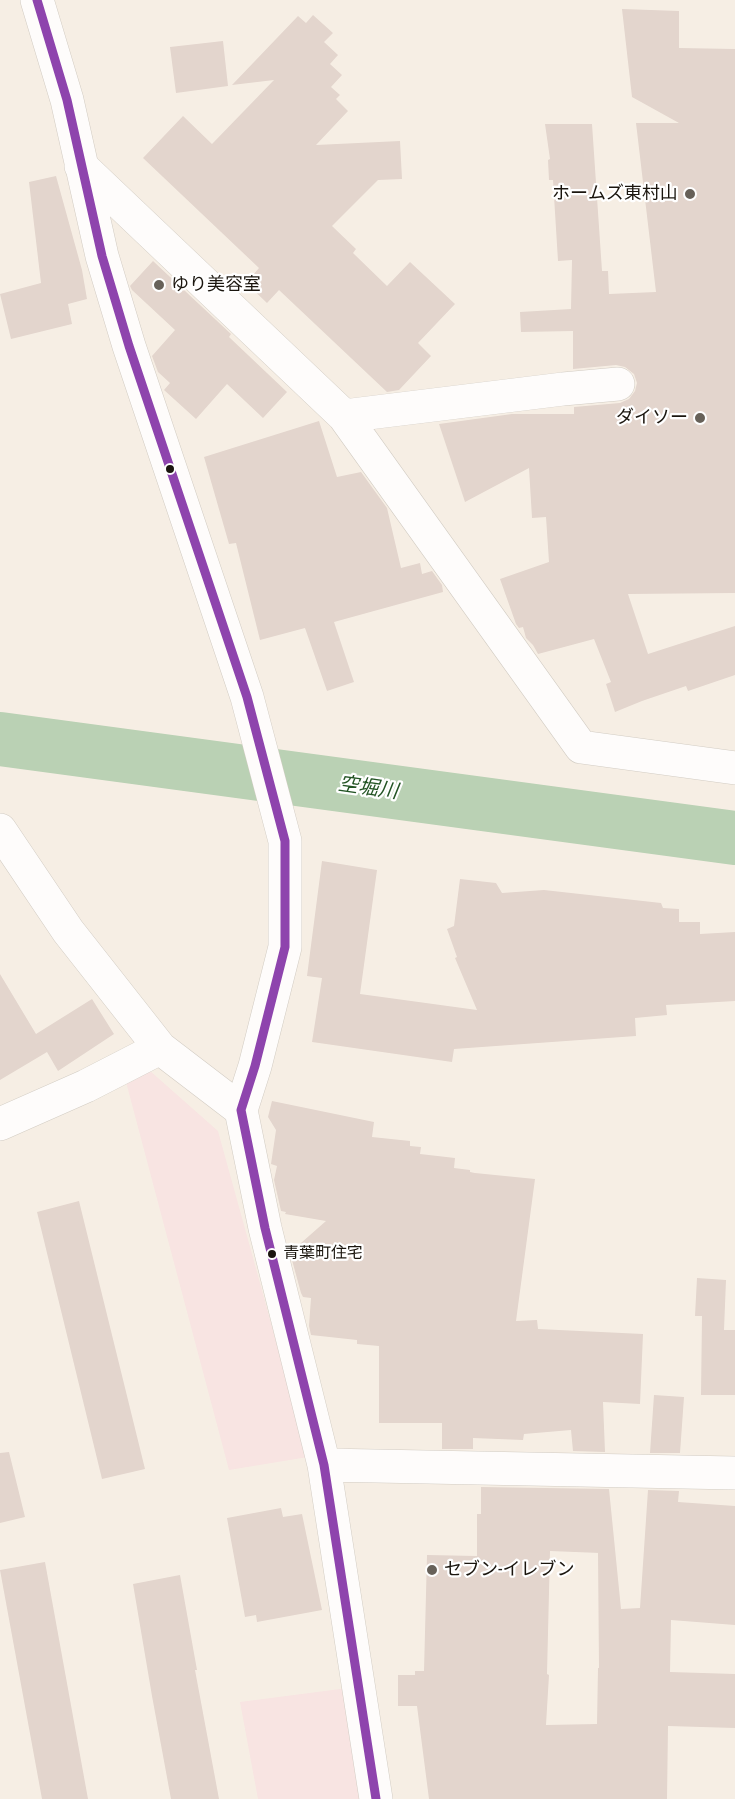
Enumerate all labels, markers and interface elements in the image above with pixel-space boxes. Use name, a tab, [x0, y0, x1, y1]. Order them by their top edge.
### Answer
place label: ホームズ東村山	[552, 183, 678, 205]
marker: ホームズ東村山	[683, 187, 697, 201]
place label: ゆり美容室	[171, 274, 261, 296]
marker: ゆり美容室	[152, 278, 166, 292]
place label: ダイソー	[616, 407, 688, 429]
marker: ダイソー	[693, 411, 707, 425]
unlabelled marker	[164, 463, 176, 475]
water label: 空堀川	[337, 773, 399, 805]
place label: 青葉町住宅	[283, 1244, 363, 1264]
marker: 青葉町住宅	[266, 1248, 278, 1260]
place label: セブン-イレブン	[444, 1559, 574, 1581]
marker: セブン-イレブン	[425, 1563, 439, 1577]

